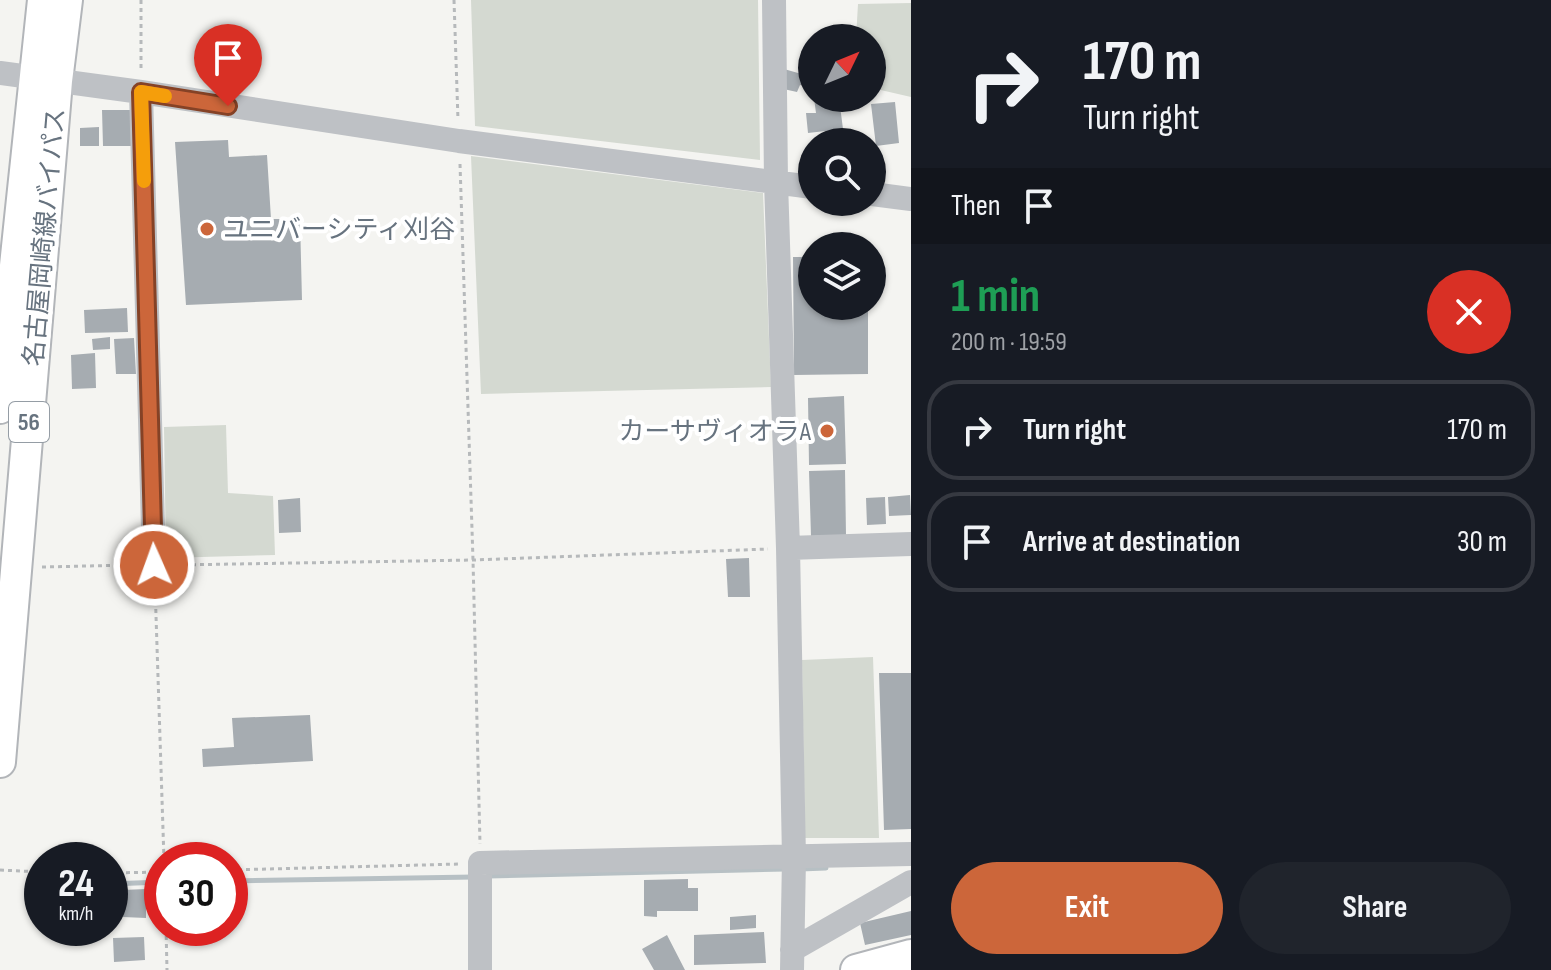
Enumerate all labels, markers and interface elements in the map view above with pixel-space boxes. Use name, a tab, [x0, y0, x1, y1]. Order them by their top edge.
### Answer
pin	[194, 24, 262, 106]
north arrow	[798, 24, 886, 112]
map controls	[798, 24, 886, 320]
text: 170 m	[1083, 29, 1201, 96]
icon: right	[951, 32, 1055, 136]
icon: arrive	[206, 36, 250, 80]
text: Turn right	[1083, 97, 1200, 140]
street label: 名古屋岡崎線バイパス	[19, 107, 72, 368]
button: search	[798, 128, 886, 216]
icon: arrive	[1017, 184, 1061, 228]
text: Then	[951, 188, 1001, 224]
place label: ユニバーシティ刈谷	[223, 215, 455, 246]
marker: ユニバーシティ刈谷	[198, 220, 216, 238]
button: layers	[798, 232, 886, 320]
text: 1 min	[951, 268, 1040, 325]
button: close	[1427, 270, 1511, 354]
text: 200 m · 19:59	[951, 327, 1067, 358]
road number: 56	[9, 402, 49, 442]
icon: right	[955, 408, 999, 452]
text: Turn right	[1023, 412, 1126, 448]
text: 170 m	[1447, 412, 1507, 448]
place label: カーサヴィオラA	[618, 417, 812, 448]
marker: カーサヴィオラA	[818, 422, 836, 440]
icon: arrive	[955, 520, 999, 564]
position arrow	[112, 523, 196, 607]
text: Arrive at destination	[1023, 524, 1240, 560]
text: 30 m	[1457, 524, 1507, 560]
speed limit sign: 30	[144, 842, 248, 946]
text: 24	[58, 860, 94, 908]
button: Exit	[951, 862, 1223, 954]
button: Share	[1239, 862, 1511, 954]
text: km/h	[59, 902, 93, 926]

